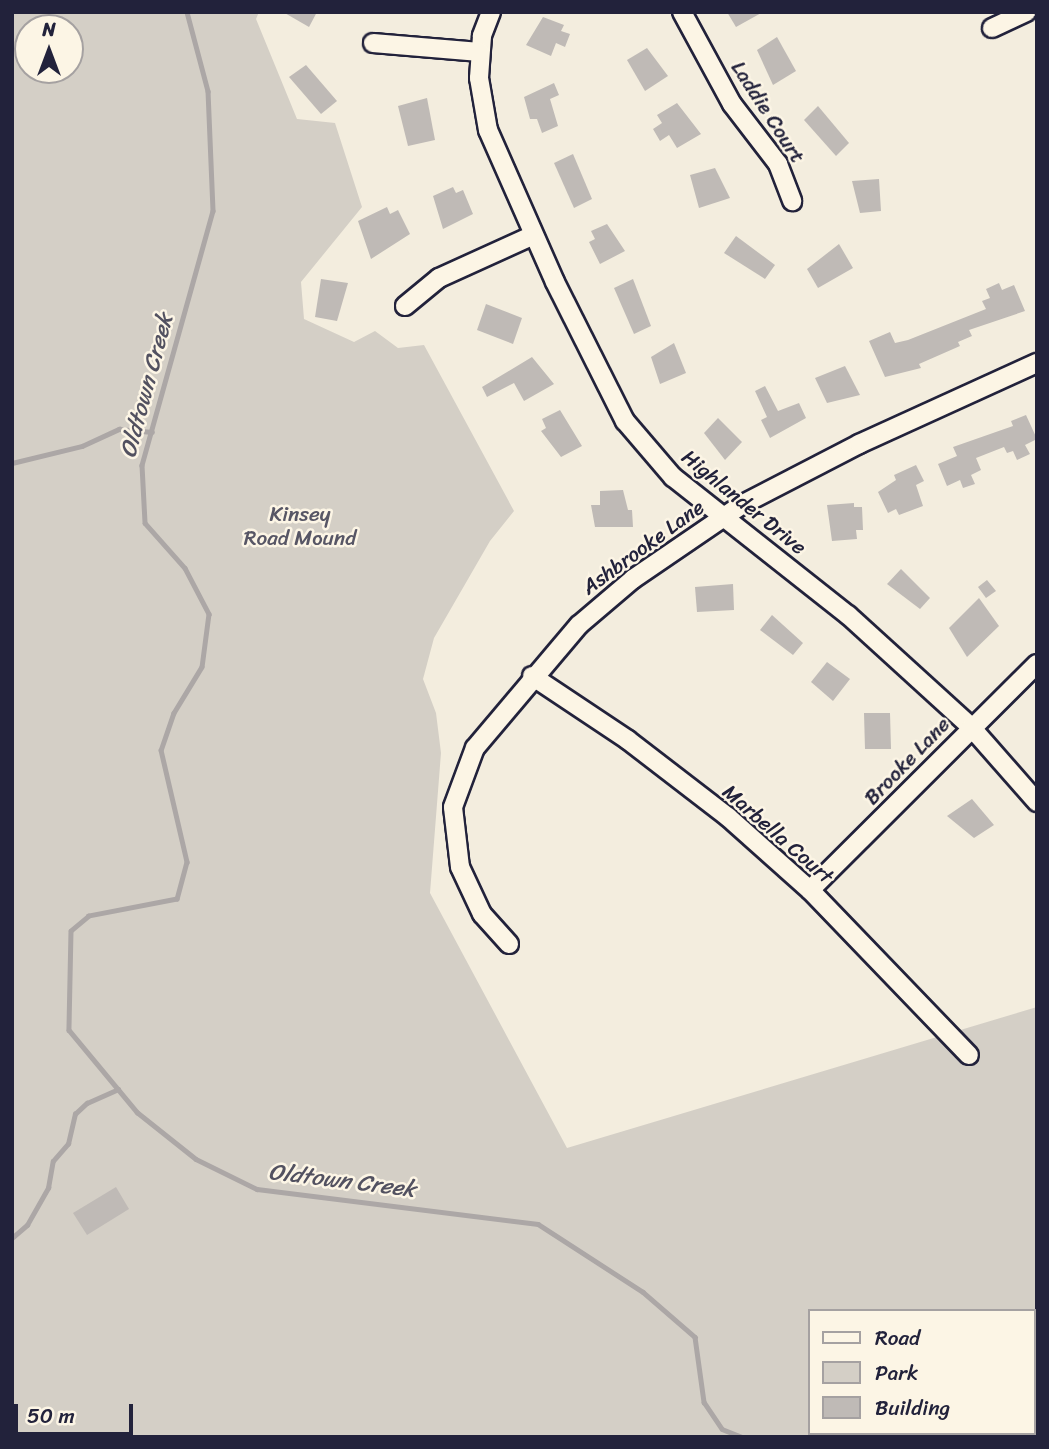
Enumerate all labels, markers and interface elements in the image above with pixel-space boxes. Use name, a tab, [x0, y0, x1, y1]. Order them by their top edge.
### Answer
text: N	[42, 13, 56, 46]
north arrow	[14, 14, 84, 84]
street label: Laddie Court	[726, 56, 810, 168]
water label: Oldtown Creek	[114, 311, 180, 461]
street label: Highlander Drive	[677, 444, 811, 560]
street label: Ashbrooke Lane	[577, 494, 709, 600]
park label: Kinsey Road Mound	[244, 501, 356, 551]
street label: Brooke Lane	[859, 712, 955, 810]
street label: Marbella Court	[717, 779, 839, 889]
water label: Oldtown Creek	[267, 1158, 417, 1204]
legend	[808, 1309, 1035, 1435]
text: Road	[875, 1319, 920, 1357]
text: Park	[875, 1354, 918, 1392]
text: Building	[875, 1389, 950, 1427]
scale bar	[18, 1390, 136, 1434]
text: 50 m	[27, 1397, 75, 1435]

